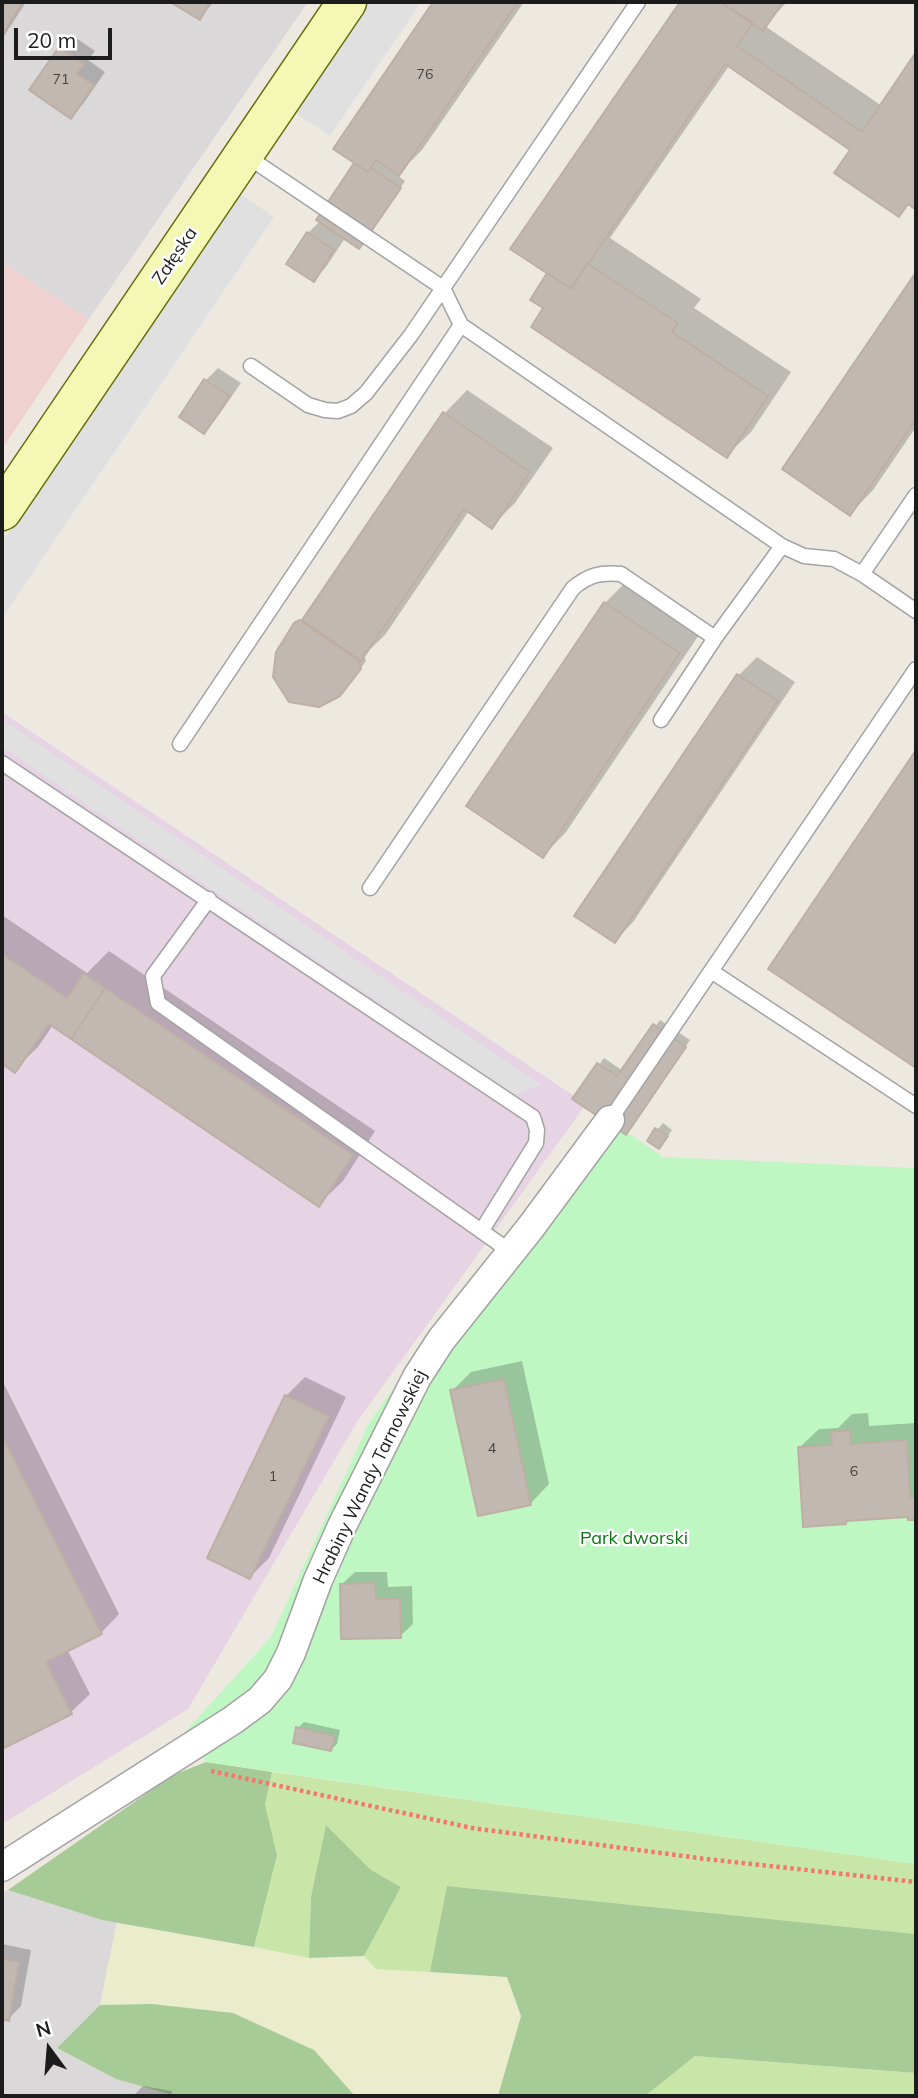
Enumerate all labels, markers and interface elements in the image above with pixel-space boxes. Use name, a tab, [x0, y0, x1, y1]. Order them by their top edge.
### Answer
scale bar	[18, 14, 116, 58]
text: 20 m	[27, 27, 76, 53]
house number: 76	[417, 67, 433, 83]
house number: 71	[53, 72, 69, 88]
street label: Załęska	[148, 223, 202, 289]
street label: Hrabiny Wandy Tarnowskiej	[309, 1366, 431, 1588]
house number: 4	[488, 1441, 496, 1457]
house number: 6	[850, 1464, 858, 1480]
house number: 1	[269, 1469, 277, 1485]
park label: Park dworski	[580, 1528, 688, 1550]
north arrow	[14, 2014, 84, 2084]
text: N	[33, 2015, 53, 2042]

